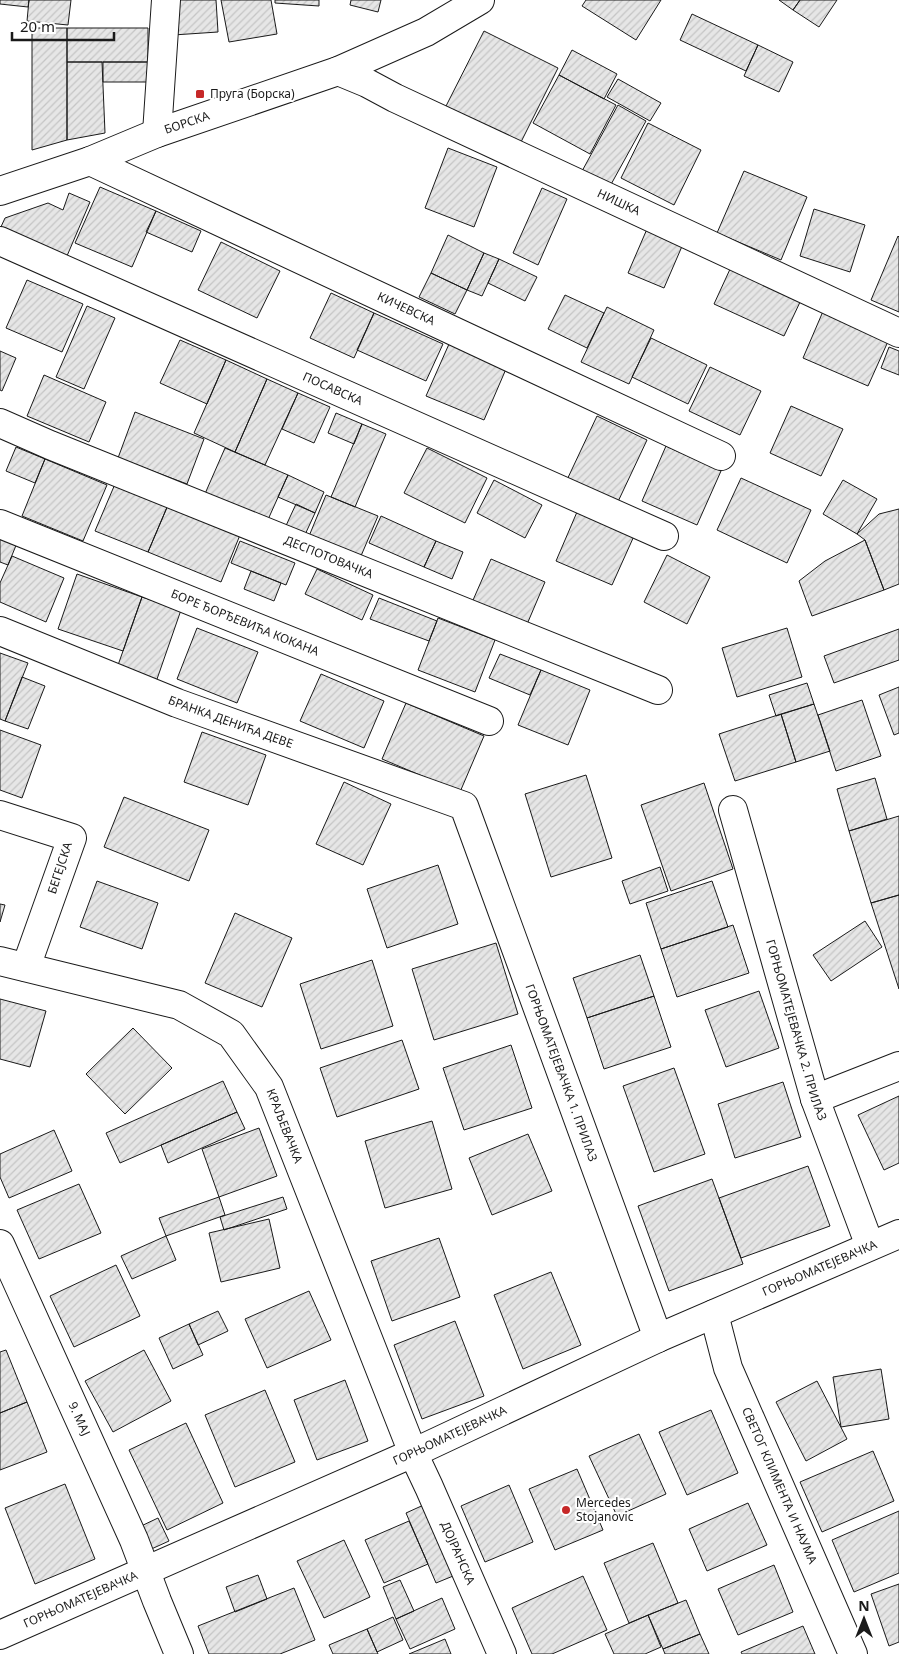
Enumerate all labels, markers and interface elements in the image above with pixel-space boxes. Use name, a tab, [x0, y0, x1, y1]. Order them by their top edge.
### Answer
scale bar	[12, 10, 115, 42]
text: 20 m	[20, 16, 55, 36]
place label: Пруга (Борска)	[210, 85, 295, 102]
marker: Пруга (Борска)	[194, 88, 206, 100]
street label: БОРСКА	[162, 107, 212, 138]
street label: НИШКА	[595, 185, 644, 219]
street label: КИЧЕВСКА	[375, 288, 438, 329]
street label: ПОСАВСКА	[300, 368, 366, 409]
street label: ДЕСПОТОВАЧКА	[282, 531, 376, 582]
street label: БОРЕ ЂОРЂЕВИЋА КОКАНА	[168, 585, 322, 660]
street label: БРАНКА ДЕНИЋА ДЕВЕ	[166, 691, 296, 752]
street label: БЕГЕЈСКА	[43, 839, 76, 896]
street label: ГОРЊОМАТЕЈЕВАЧКА 2. ПРИЛАЗ	[762, 937, 831, 1123]
street label: ГОРЊОМАТЕЈЕВАЧКА 1. ПРИЛАЗ	[522, 981, 602, 1164]
street label: КРАЉЕВАЧКА	[263, 1086, 307, 1166]
street label: ГОРЊОМАТЕЈЕВАЧКА	[759, 1235, 880, 1300]
street label: 9. МАЈ	[65, 1399, 95, 1438]
street label: ГОРЊОМАТЕЈЕВАЧКА	[390, 1401, 509, 1469]
street label: СВЕТОГ КЛИМЕНТА И НАУМА	[738, 1404, 822, 1567]
place label: Mercedes Stojanovic	[576, 1494, 634, 1525]
marker: Mercedes Stojanovic	[560, 1504, 572, 1516]
street label: ДОЈРАНСКА	[437, 1519, 480, 1587]
street label: ГОРЊОМАТЕЈЕВАЧКА	[20, 1566, 141, 1632]
north arrow	[839, 1594, 889, 1644]
text: N	[858, 1596, 870, 1615]

